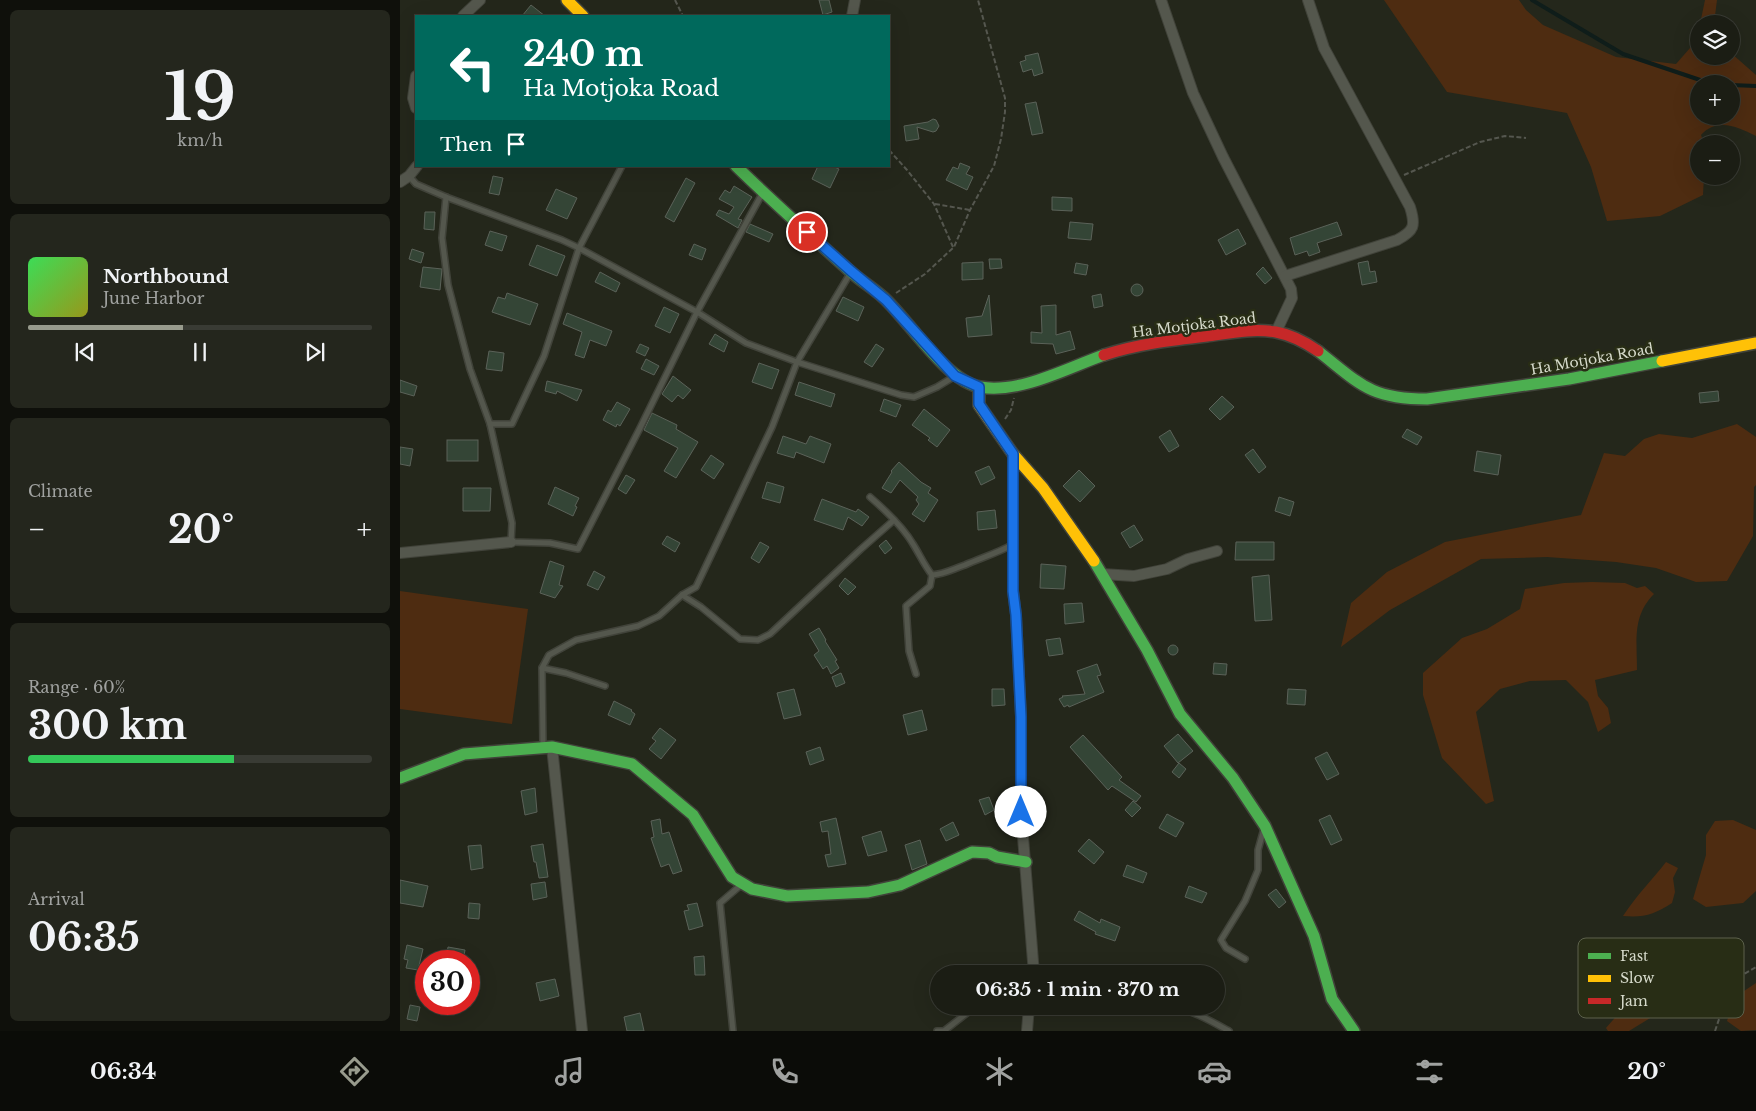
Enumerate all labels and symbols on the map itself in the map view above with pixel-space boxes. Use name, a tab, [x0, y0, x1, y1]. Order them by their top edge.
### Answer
pin	[786, 211, 828, 253]
street label: Ha Motjoka Road	[1131, 308, 1258, 342]
street label: Ha Motjoka Road	[1529, 339, 1656, 379]
position arrow	[994, 785, 1046, 837]
legend	[1578, 938, 1744, 1018]
text: Fast	[1620, 947, 1649, 965]
speed limit sign: 30	[415, 950, 480, 1015]
text: Slow	[1620, 969, 1654, 987]
text: Jam	[1618, 992, 1648, 1010]

